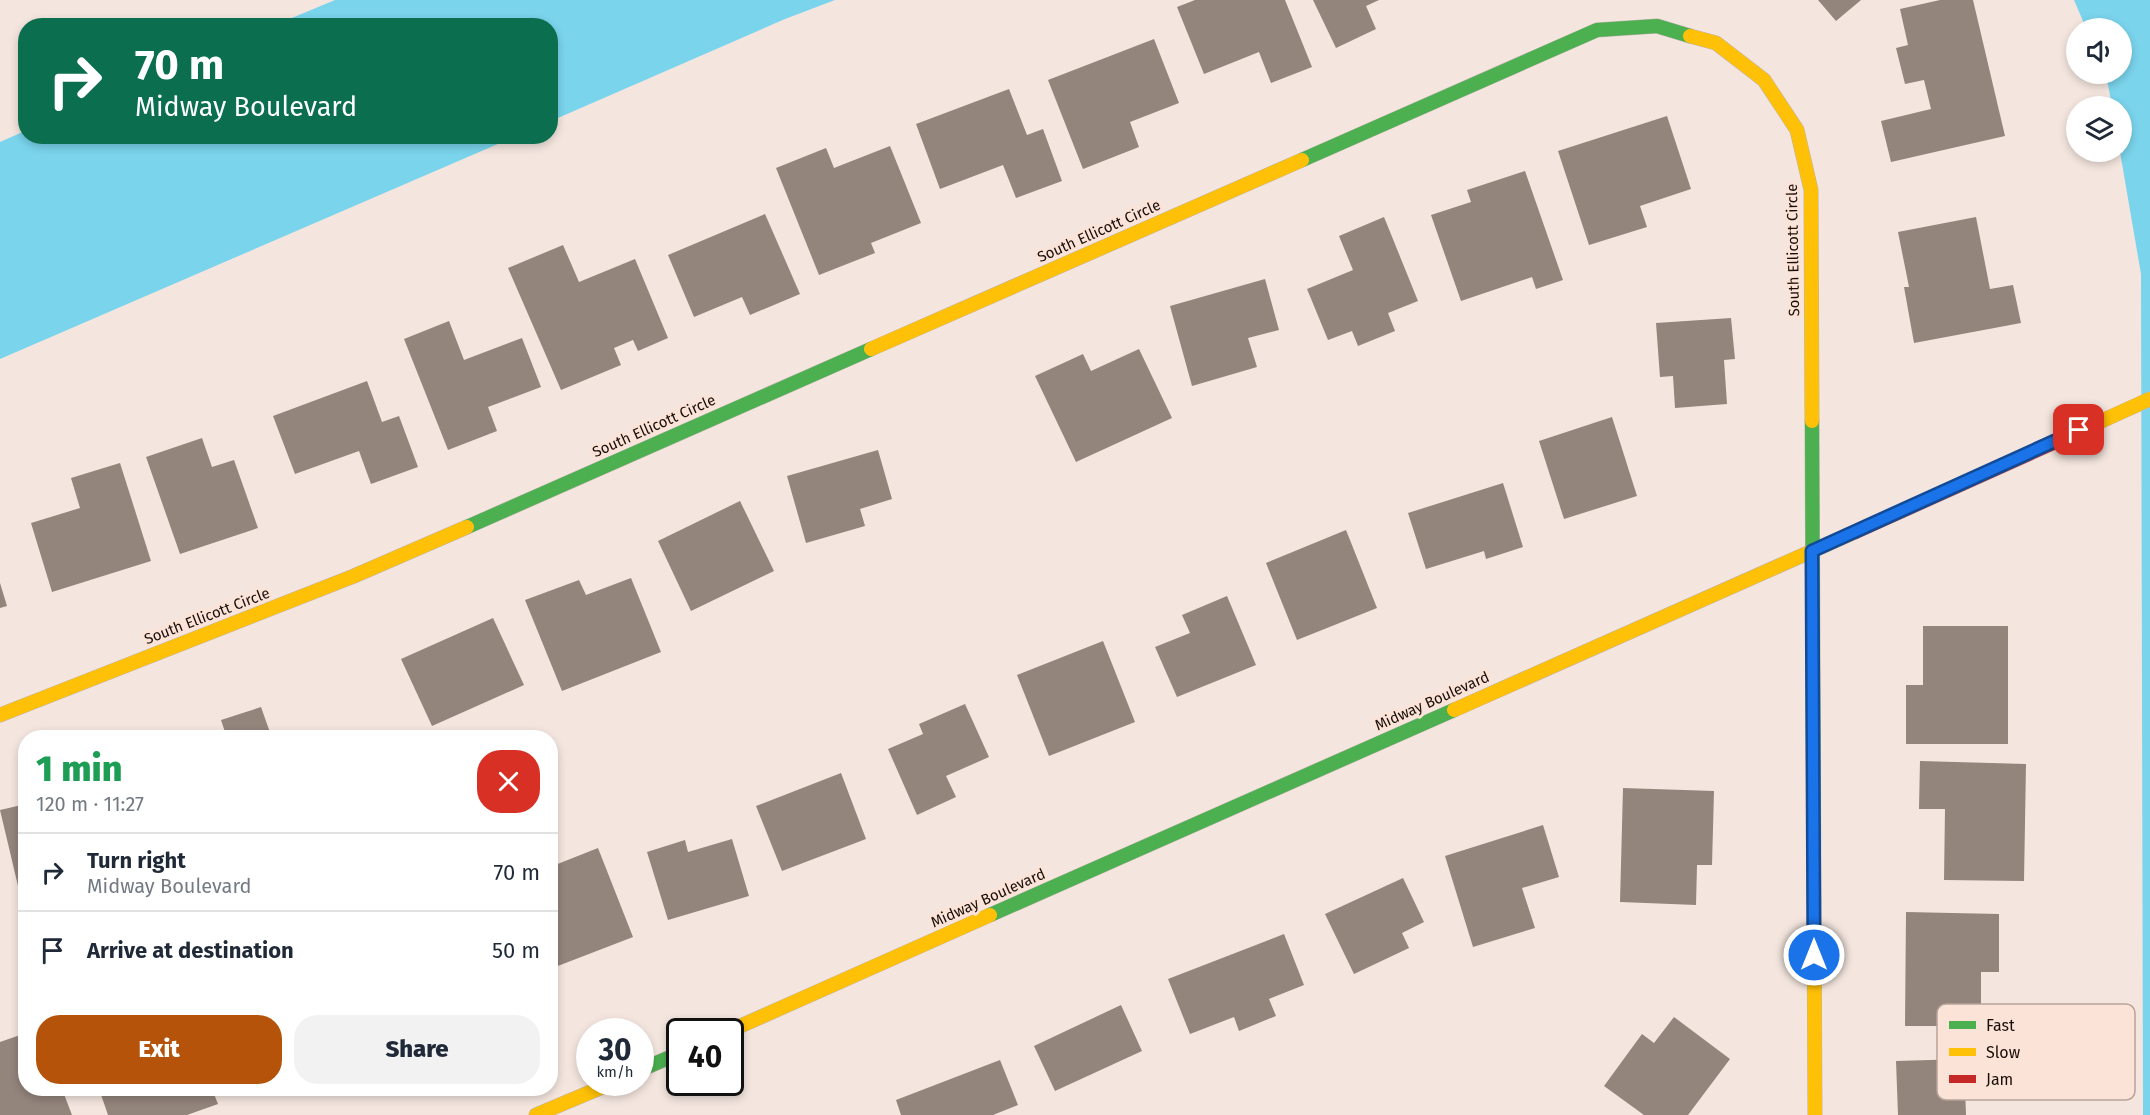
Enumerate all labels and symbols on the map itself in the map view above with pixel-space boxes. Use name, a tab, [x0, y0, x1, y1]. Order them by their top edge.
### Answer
street label: South Ellicott Circle	[1783, 183, 1803, 317]
street label: South Ellicott Circle	[1035, 196, 1163, 266]
street label: South Ellicott Circle	[590, 391, 718, 461]
pin	[2053, 404, 2104, 455]
street label: South Ellicott Circle	[142, 584, 272, 648]
street label: Midway Boulevard	[1372, 668, 1492, 734]
street label: Midway Boulevard	[928, 865, 1048, 931]
position arrow	[1782, 923, 1846, 987]
legend	[1937, 1004, 2135, 1100]
text: Fast	[1986, 1016, 2015, 1035]
speed limit sign: 40	[666, 1018, 744, 1096]
text: Slow	[1986, 1043, 2021, 1062]
text: Jam	[1986, 1070, 2013, 1089]

